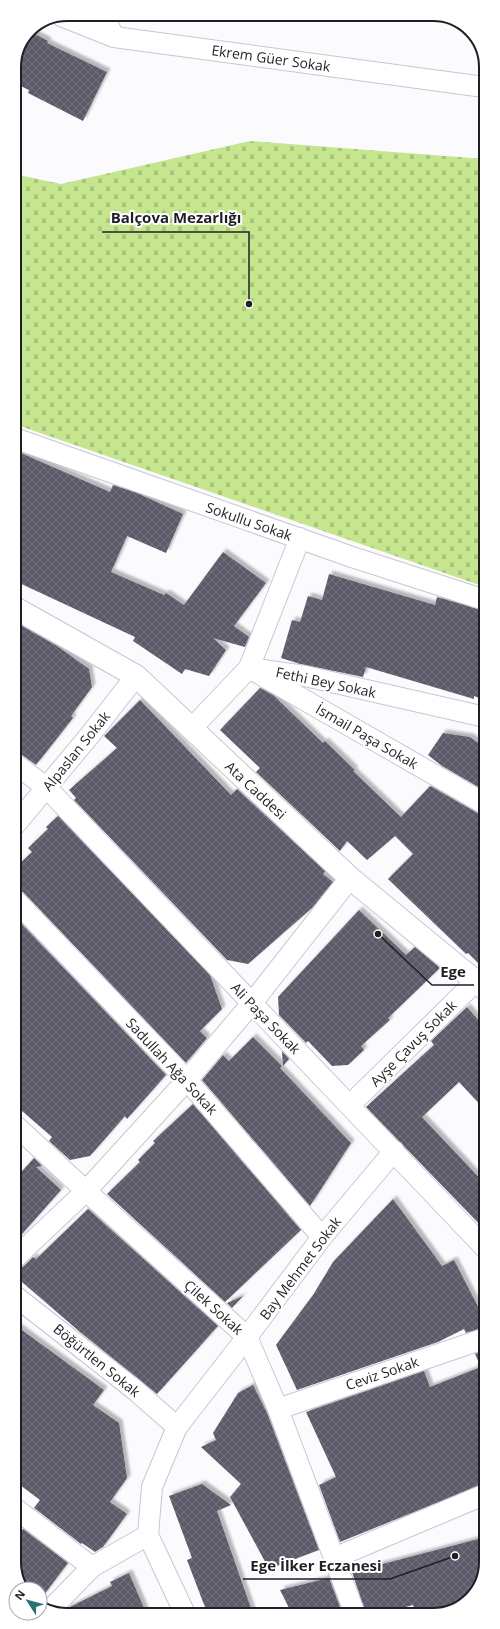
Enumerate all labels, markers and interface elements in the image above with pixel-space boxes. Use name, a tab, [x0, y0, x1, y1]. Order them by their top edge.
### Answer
street label: Ekrem Güer Sokak	[210, 40, 332, 76]
callout: Balçova Mezarlığı	[102, 205, 249, 232]
text: Balçova Mezarlığı	[111, 207, 241, 227]
street label: Sokullu Sokak	[203, 497, 295, 545]
street label: Fethi Bey Sokak	[274, 662, 378, 702]
street label: İsmail Paşa Sokak	[312, 699, 422, 773]
street label: Alpaslan Sokak	[38, 707, 114, 795]
street label: Ata Caddesi	[221, 757, 291, 823]
callout: Ege	[432, 958, 474, 985]
text: Ege	[440, 961, 466, 981]
street label: Ali Paşa Sokak	[227, 978, 305, 1058]
street label: Ayşe Çavuş Sokak	[366, 995, 461, 1090]
street label: Sadullah Ağa Sokak	[122, 1013, 222, 1119]
street label: Bay Mehmet Sokak	[255, 1212, 345, 1323]
street label: Çilek Sokak	[180, 1275, 248, 1339]
street label: Böğürtlen Sokak	[50, 1319, 145, 1401]
street label: Ceviz Sokak	[343, 1351, 422, 1394]
callout: Ege İlker Eczanesi	[243, 1552, 390, 1579]
text: Ege İlker Eczanesi	[250, 1555, 382, 1575]
north arrow	[8, 1581, 48, 1621]
text: N	[11, 1587, 28, 1603]

